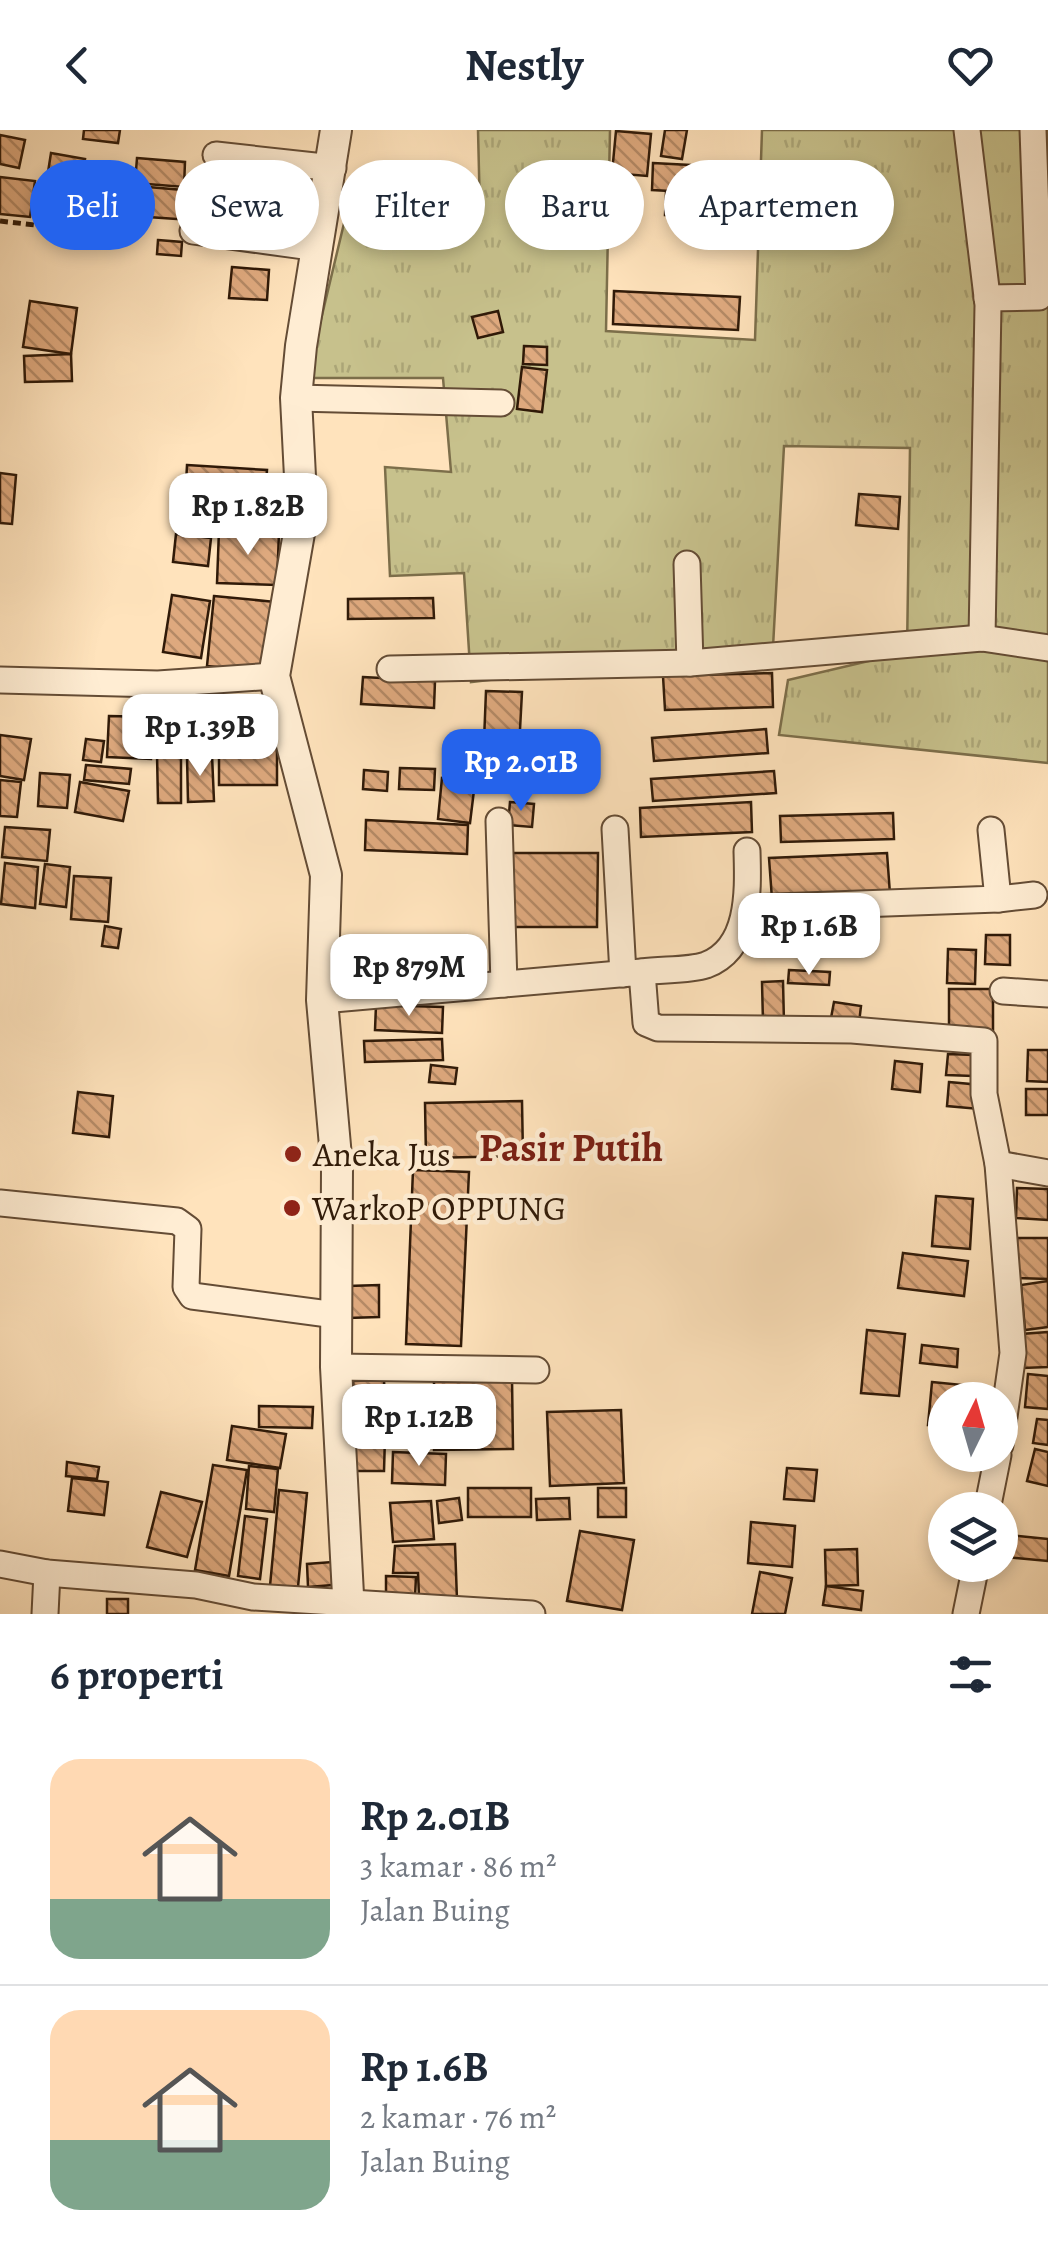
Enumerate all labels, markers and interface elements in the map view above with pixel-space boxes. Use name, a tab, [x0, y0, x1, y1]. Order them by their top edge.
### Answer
text: Nestly	[465, 34, 583, 96]
icon: back	[50, 38, 105, 93]
icon: heart	[943, 38, 998, 93]
chip: Beli	[30, 160, 155, 250]
chip: Sewa	[175, 160, 319, 250]
chip: Filter	[339, 160, 485, 250]
chip: Baru	[505, 160, 644, 250]
chip: Apartemen	[664, 160, 894, 250]
pin: Rp 1.82B	[145, 473, 351, 558]
text: Rp 1.82B	[191, 483, 305, 527]
pin: Rp 1.39B	[97, 694, 303, 779]
text: Rp 1.39B	[144, 704, 256, 748]
pin: Rp 2.01B	[418, 729, 624, 814]
text: Rp 2.01B	[464, 739, 578, 783]
pin: Rp 1.6B	[717, 893, 901, 978]
text: Rp 1.6B	[760, 903, 858, 947]
pin: Rp 879M	[317, 934, 501, 1019]
text: Rp 879M	[352, 944, 466, 988]
district label: Pasir Putih	[479, 1120, 663, 1175]
place label: Aneka Jus	[312, 1130, 451, 1178]
marker: Aneka Jus	[282, 1143, 304, 1165]
place label: WarkoP OPPUNG	[311, 1184, 566, 1232]
marker: WarkoP OPPUNG	[281, 1197, 303, 1219]
north arrow	[928, 1382, 1018, 1472]
map controls	[928, 1382, 1018, 1582]
pin: Rp 1.12B	[316, 1384, 522, 1469]
text: Rp 1.12B	[364, 1394, 474, 1438]
button: layers	[928, 1492, 1018, 1582]
text: 6 properti	[50, 1646, 223, 1703]
icon: filters	[943, 1647, 998, 1702]
text: Rp 2.01B	[360, 1787, 510, 1844]
icon: home	[130, 1799, 250, 1919]
text: 3 kamar · 86 m²	[360, 1844, 556, 1888]
text: Jalan Buing	[360, 1888, 510, 1932]
text: Rp 1.6B	[360, 2038, 488, 2095]
icon: home	[130, 2050, 250, 2170]
text: 2 kamar · 76 m²	[360, 2095, 556, 2139]
text: Jalan Buing	[360, 2139, 510, 2183]

